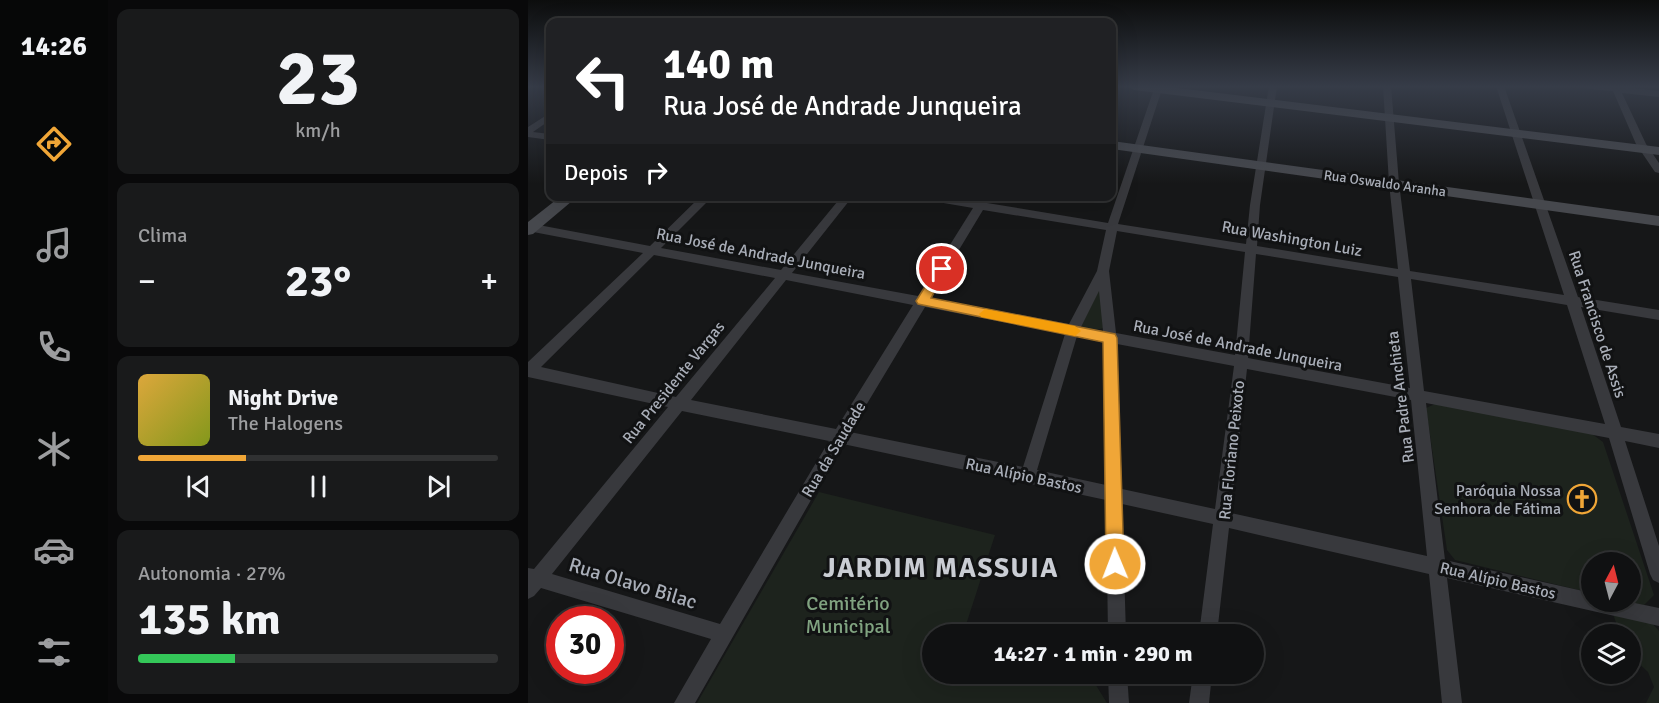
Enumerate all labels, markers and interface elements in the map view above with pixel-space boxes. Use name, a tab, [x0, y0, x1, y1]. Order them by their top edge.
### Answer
text: 14:26	[21, 30, 87, 63]
text: 23	[276, 31, 360, 127]
text: 140 m	[663, 39, 774, 90]
icon: left	[564, 42, 642, 120]
text: Rua José de Andrade Junqueira	[663, 90, 1022, 123]
text: km/h	[295, 118, 341, 143]
icon: directions	[33, 123, 75, 165]
icon: right	[640, 156, 673, 189]
text: Depois	[564, 159, 628, 186]
street label: Rua Oswaldo Aranha	[1323, 167, 1447, 200]
street label: Rua Washington Luiz	[1220, 217, 1364, 261]
text: Clima	[138, 223, 187, 248]
icon: music	[33, 224, 75, 266]
street label: Rua José de Andrade Junqueira	[655, 224, 867, 284]
pin	[916, 243, 967, 294]
street label: Rua Francisco de Assis	[1564, 248, 1630, 401]
icon: arrive	[925, 252, 958, 285]
text: 23°	[285, 254, 351, 309]
text: −	[138, 261, 156, 302]
text: +	[480, 261, 498, 302]
street label: Rua José de Andrade Junqueira	[1132, 316, 1344, 376]
street label: Rua Presidente Vargas	[618, 317, 729, 448]
icon: phone	[33, 326, 75, 368]
street label: Rua Padre Anchieta	[1383, 330, 1419, 464]
street label: Rua Floriano Peixoto	[1215, 379, 1249, 521]
text: Night Drive	[228, 384, 338, 411]
street label: Rua da Saudade	[797, 398, 870, 501]
text: The Halogens	[228, 411, 343, 436]
icon: climate	[33, 428, 75, 470]
street label: Rua Alípio Bastos	[964, 454, 1084, 498]
icon: previous	[182, 470, 215, 503]
icon: pause	[302, 470, 335, 503]
icon: next	[422, 470, 455, 503]
place label: Paróquia Nossa Senhora de Fátima	[1434, 481, 1561, 519]
church icon: Paróquia Nossa Senhora de Fátima	[1566, 483, 1598, 515]
icon: car	[33, 529, 75, 571]
position arrow	[1083, 532, 1147, 596]
street label: Rua Olavo Bilac	[566, 552, 700, 615]
district label: JARDIM MASSUIA	[823, 552, 1059, 585]
north arrow	[1581, 552, 1641, 612]
map controls	[1581, 552, 1641, 684]
street label: Rua Alípio Bastos	[1438, 558, 1558, 604]
text: Autonomia · 27%	[138, 561, 286, 586]
park label: Cemitério Municipal	[805, 591, 891, 639]
text: 135 km	[138, 592, 281, 647]
speed limit sign: 30	[546, 606, 624, 684]
button: layers	[1581, 624, 1641, 684]
icon: filters	[33, 631, 75, 673]
text: 14:27 · 1 min · 290 m	[993, 640, 1193, 667]

